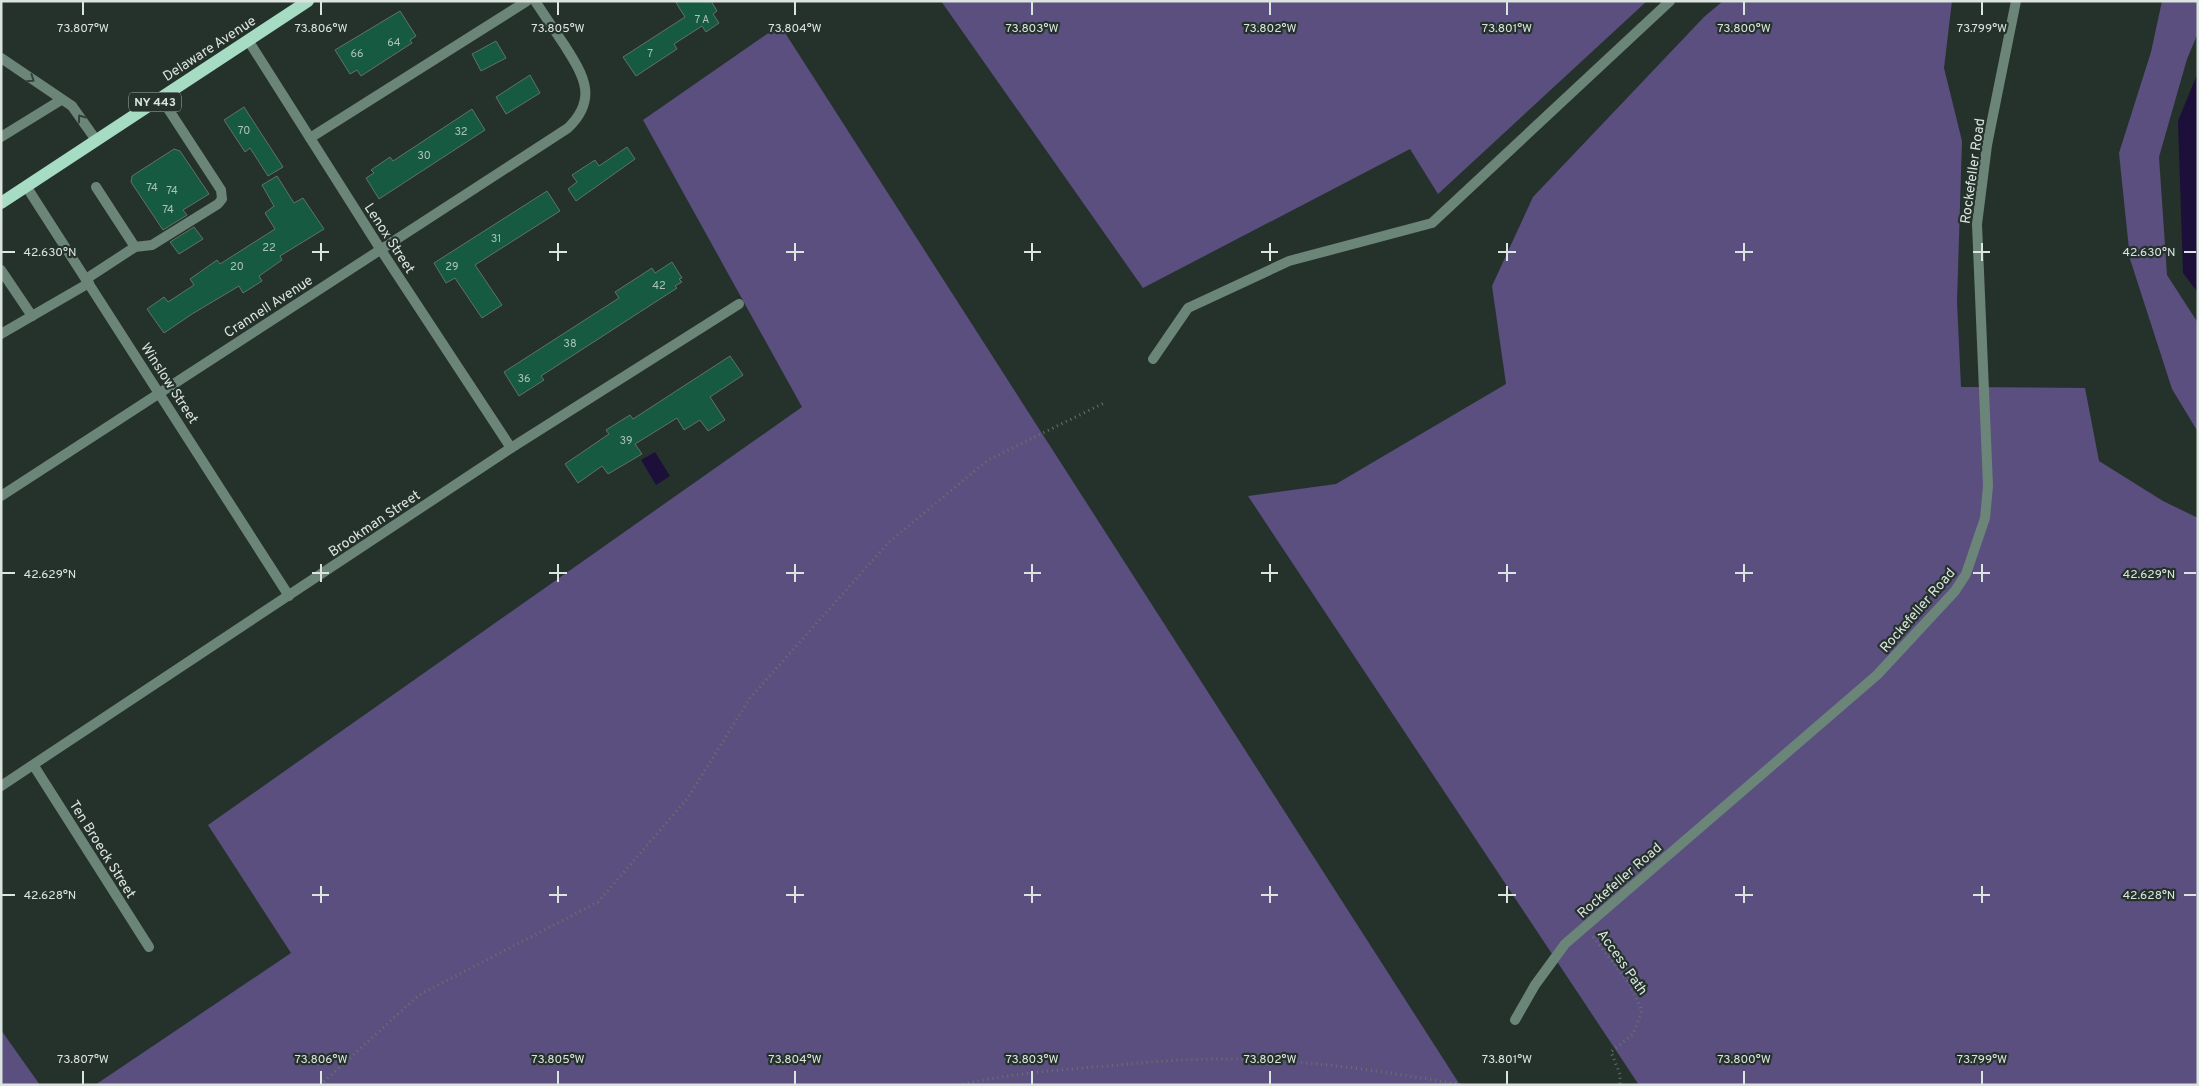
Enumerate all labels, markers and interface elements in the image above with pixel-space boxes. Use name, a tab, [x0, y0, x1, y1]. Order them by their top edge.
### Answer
street label: Delaware Avenue	[160, 13, 259, 86]
house number: 7 A	[695, 13, 709, 27]
text: 73.807°W	[57, 21, 109, 37]
text: 73.806°W	[294, 21, 348, 37]
text: 73.805°W	[531, 21, 585, 37]
text: 73.804°W	[768, 21, 822, 37]
text: 73.803°W	[1005, 21, 1059, 37]
text: 73.802°W	[1243, 21, 1297, 37]
text: 73.801°W	[1482, 21, 1532, 37]
text: 73.800°W	[1717, 21, 1771, 37]
text: 73.799°W	[1957, 21, 2007, 37]
house number: 64	[387, 36, 401, 50]
house number: 66	[350, 47, 364, 61]
house number: 7	[647, 47, 653, 61]
one-way arrow	[25, 73, 35, 82]
road number: NY 443	[129, 92, 181, 111]
one-way arrow	[78, 115, 86, 124]
street label: Rockefeller Road	[1958, 117, 1989, 225]
house number: 70	[238, 124, 250, 138]
house number: 32	[454, 125, 468, 139]
house number: 30	[417, 149, 431, 163]
house number: 74	[146, 181, 158, 195]
house number: 74	[166, 184, 178, 198]
street label: Lenox Street	[360, 201, 418, 277]
house number: 74	[162, 203, 174, 217]
house number: 31	[491, 232, 501, 246]
house number: 22	[262, 241, 276, 255]
text: 42.630°N	[24, 245, 76, 261]
text: 42.630°N	[2123, 245, 2175, 261]
house number: 20	[230, 260, 244, 274]
house number: 29	[445, 260, 459, 274]
street label: Crannell Avenue	[221, 272, 316, 342]
house number: 42	[652, 279, 666, 293]
house number: 38	[563, 337, 577, 351]
street label: Winslow Street	[136, 340, 201, 427]
house number: 36	[517, 372, 531, 386]
house number: 39	[620, 434, 632, 448]
street label: Brookman Street	[326, 487, 424, 561]
street label: Rockefeller Road	[1877, 565, 1959, 657]
text: 42.629°N	[24, 567, 76, 583]
text: 42.629°N	[2123, 567, 2175, 583]
street label: Ten Broeck Street	[65, 798, 139, 902]
street label: Rockefeller Road	[1574, 840, 1666, 922]
text: 42.628°N	[24, 888, 76, 904]
text: 42.628°N	[2123, 888, 2175, 904]
street label: Access Path	[1593, 927, 1651, 999]
text: 73.807°W	[57, 1052, 109, 1068]
text: 73.806°W	[294, 1052, 348, 1068]
text: 73.805°W	[531, 1052, 585, 1068]
text: 73.804°W	[768, 1052, 822, 1068]
text: 73.803°W	[1005, 1052, 1059, 1068]
text: 73.802°W	[1243, 1052, 1297, 1068]
text: 73.801°W	[1482, 1052, 1532, 1068]
text: 73.800°W	[1717, 1052, 1771, 1068]
text: 73.799°W	[1957, 1052, 2007, 1068]

